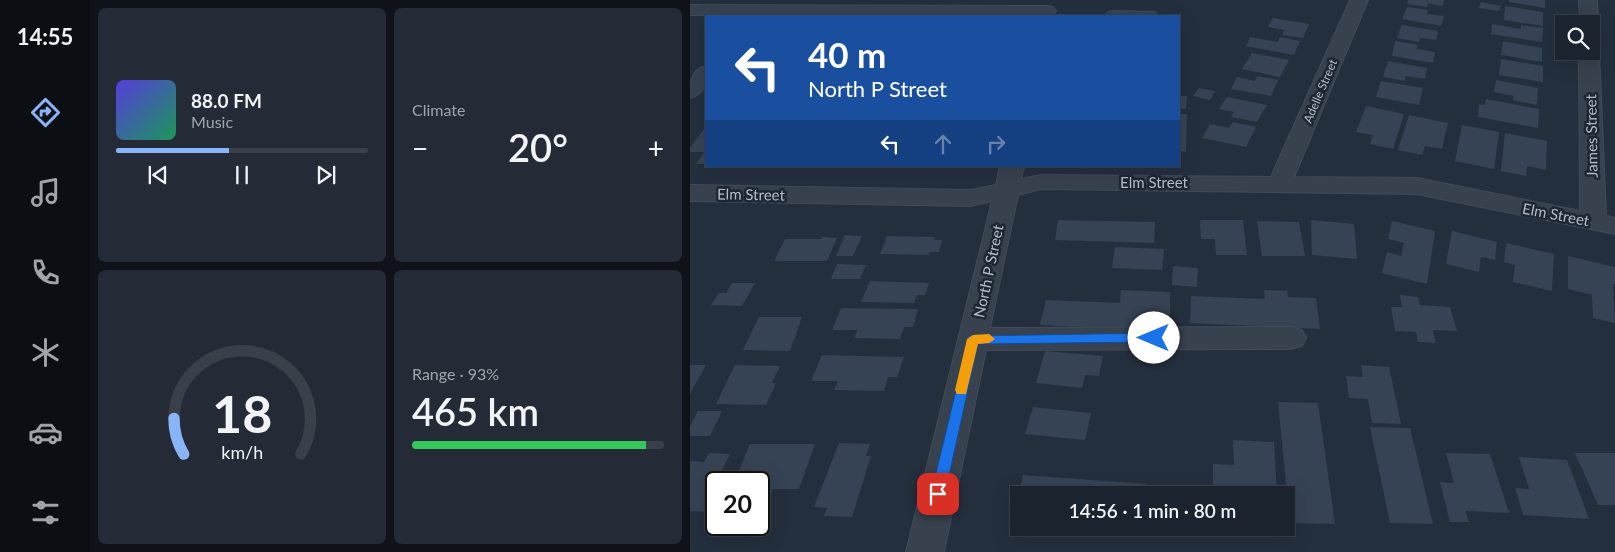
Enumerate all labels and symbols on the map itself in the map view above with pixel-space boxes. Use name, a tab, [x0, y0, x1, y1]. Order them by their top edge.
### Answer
street label: Adelle Street	[1300, 56, 1340, 125]
street label: James Street	[1581, 93, 1601, 178]
street label: Elm Street	[1120, 173, 1189, 191]
street label: Elm Street	[717, 184, 786, 204]
street label: Elm Street	[1521, 199, 1592, 229]
street label: North P Street	[969, 222, 1007, 319]
position arrow	[1127, 311, 1179, 363]
speed limit sign: 20	[705, 471, 770, 536]
pin	[917, 473, 959, 515]

